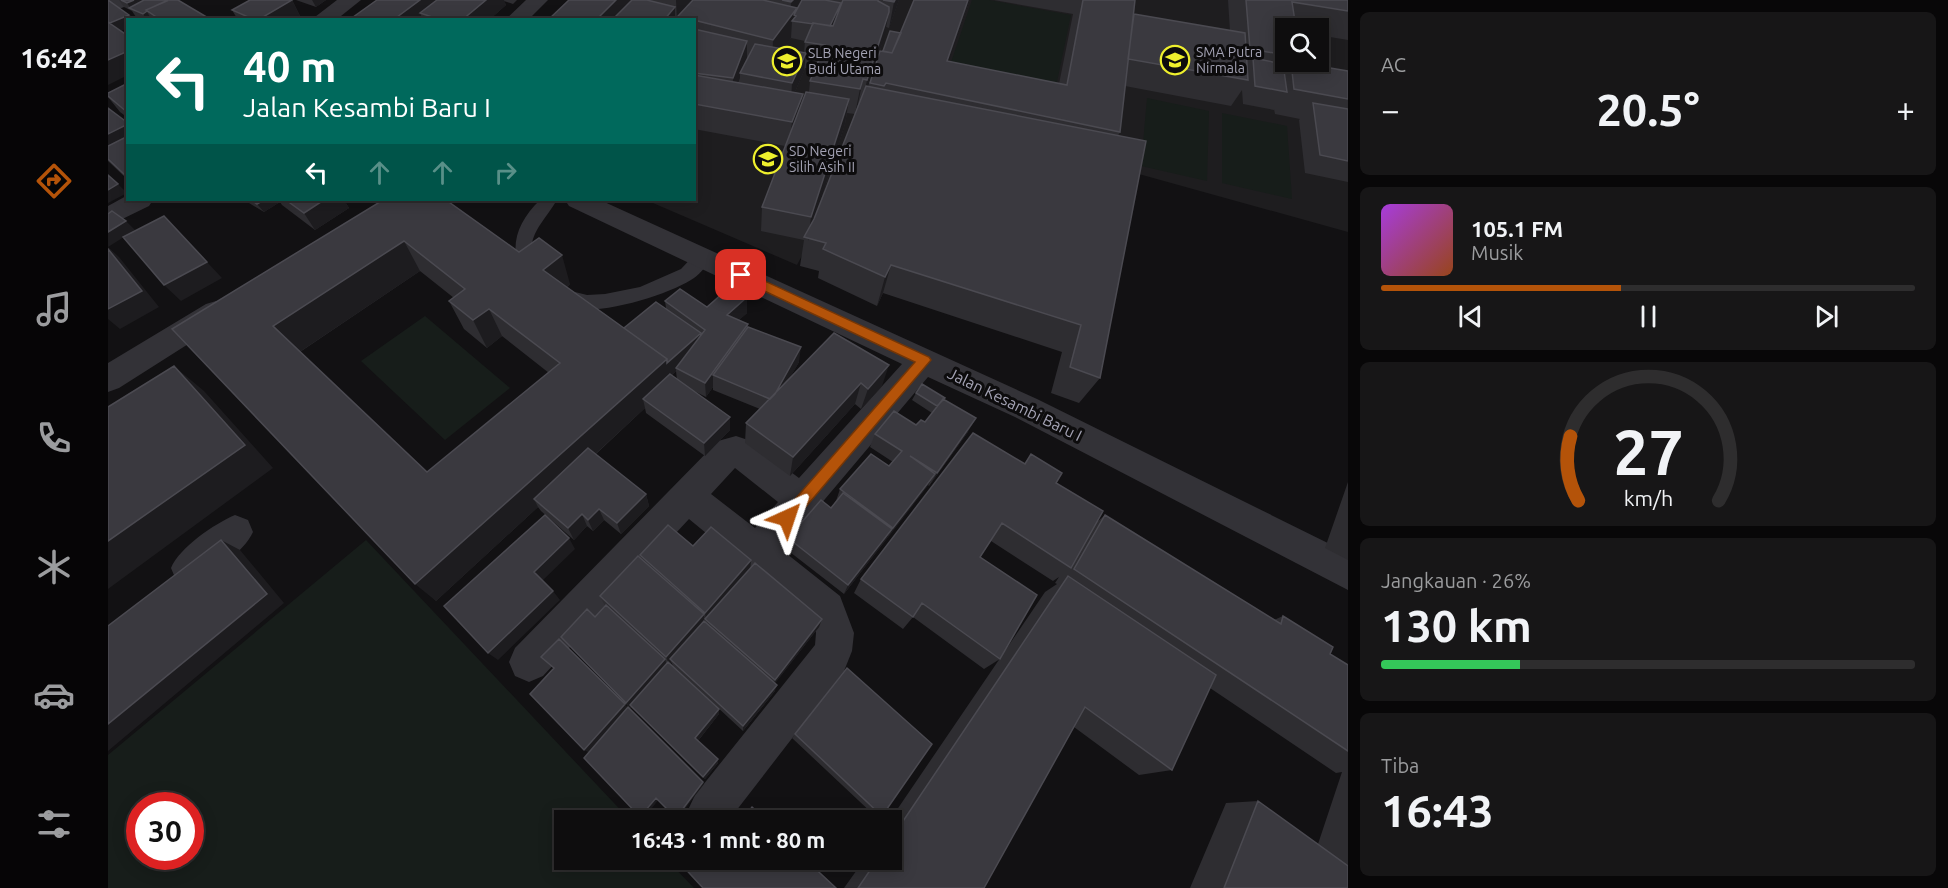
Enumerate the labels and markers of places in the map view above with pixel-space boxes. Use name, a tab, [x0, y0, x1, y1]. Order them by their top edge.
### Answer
school or university icon: SMA Putra Nirmala	[1159, 44, 1191, 76]
place label: SMA Putra Nirmala	[1196, 44, 1262, 76]
school or university icon: SLB Negeri Budi Utama	[771, 45, 803, 77]
place label: SLB Negeri Budi Utama	[808, 45, 881, 77]
school or university icon: SD Negeri Silih Asih II	[752, 143, 784, 175]
place label: SD Negeri Silih Asih II	[789, 143, 855, 175]
pin	[715, 249, 766, 300]

